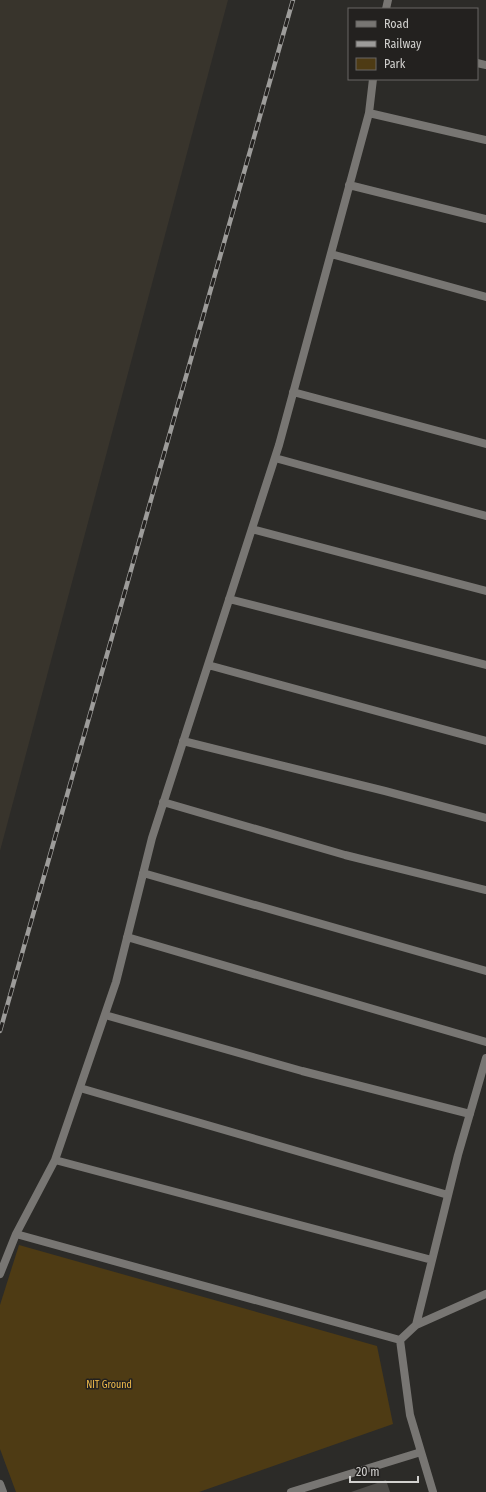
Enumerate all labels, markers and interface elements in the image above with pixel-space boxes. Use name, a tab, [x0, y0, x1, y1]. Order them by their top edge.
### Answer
legend	[348, 8, 478, 80]
text: Road	[384, 17, 409, 31]
text: Railway	[384, 37, 422, 51]
text: Park	[384, 57, 406, 71]
park label: NIT Ground	[86, 1379, 132, 1391]
scale bar	[350, 1458, 418, 1484]
text: 20 m	[356, 1465, 380, 1479]

